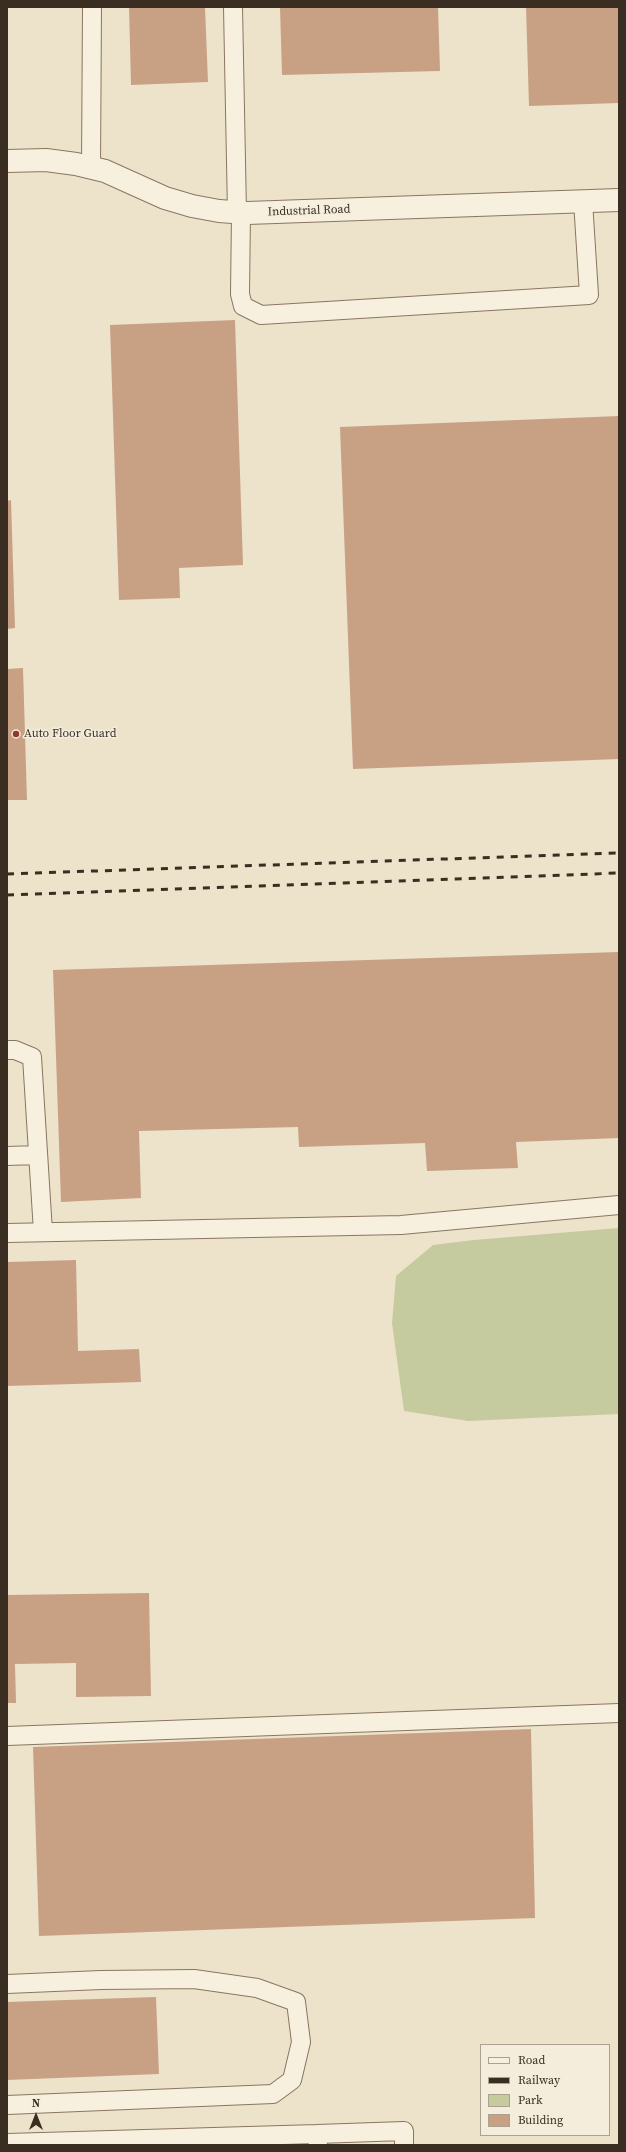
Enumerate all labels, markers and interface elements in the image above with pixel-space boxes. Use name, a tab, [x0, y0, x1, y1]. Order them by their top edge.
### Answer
street label: Industrial Road	[267, 202, 351, 220]
place label: Auto Floor Guard	[24, 727, 117, 741]
marker: Auto Floor Guard	[11, 729, 21, 739]
legend	[480, 2044, 610, 2136]
text: Road	[518, 2052, 545, 2068]
text: Railway	[518, 2072, 560, 2088]
text: Park	[518, 2092, 543, 2108]
north arrow	[16, 2096, 56, 2136]
text: N	[32, 2096, 40, 2111]
text: Building	[518, 2112, 563, 2128]

